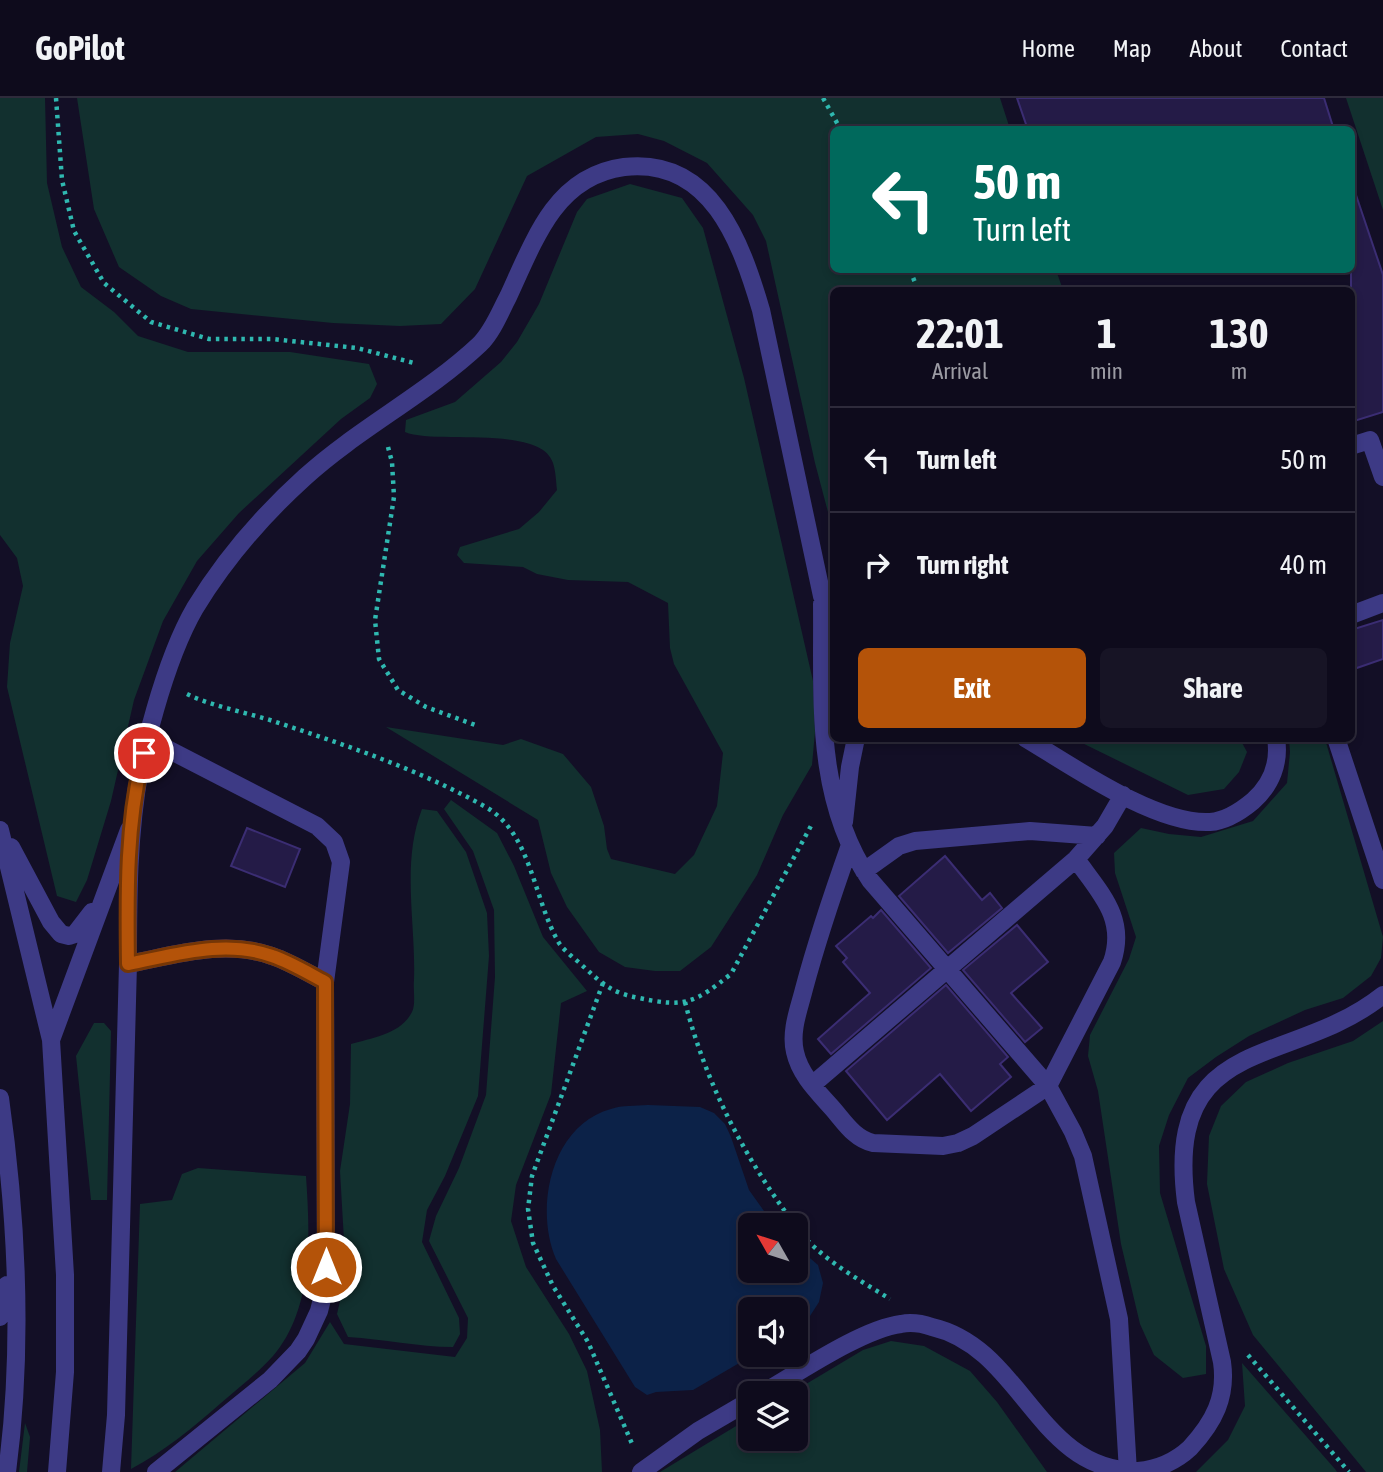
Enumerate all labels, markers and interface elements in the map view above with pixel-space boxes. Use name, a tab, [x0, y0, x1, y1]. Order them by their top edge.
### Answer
text: GoPilot	[35, 29, 125, 67]
text: Home	[1021, 35, 1075, 62]
text: Map	[1113, 35, 1151, 62]
text: About	[1189, 35, 1242, 62]
text: Contact	[1280, 35, 1348, 62]
text: 50 m	[973, 153, 1061, 209]
icon: left	[858, 154, 949, 245]
text: Turn left	[973, 211, 1071, 248]
text: 22:01	[916, 309, 1004, 357]
text: 1	[1097, 309, 1116, 357]
text: 130	[1209, 309, 1269, 357]
text: Arrival	[932, 358, 988, 384]
text: min	[1090, 358, 1123, 384]
text: m	[1231, 358, 1247, 384]
icon: left	[858, 441, 896, 479]
text: Turn left	[917, 445, 997, 475]
text: 50 m	[1280, 445, 1327, 475]
icon: right	[858, 546, 896, 584]
text: Turn right	[917, 550, 1008, 580]
text: 40 m	[1280, 550, 1327, 580]
button: Exit	[858, 648, 1086, 728]
button: Share	[1100, 648, 1327, 728]
pin	[114, 723, 174, 783]
icon: arrive	[125, 734, 163, 772]
north arrow	[738, 1213, 808, 1283]
map controls	[738, 1213, 808, 1451]
position arrow	[289, 1230, 363, 1304]
button: sound	[738, 1297, 808, 1367]
button: layers	[738, 1381, 808, 1451]

